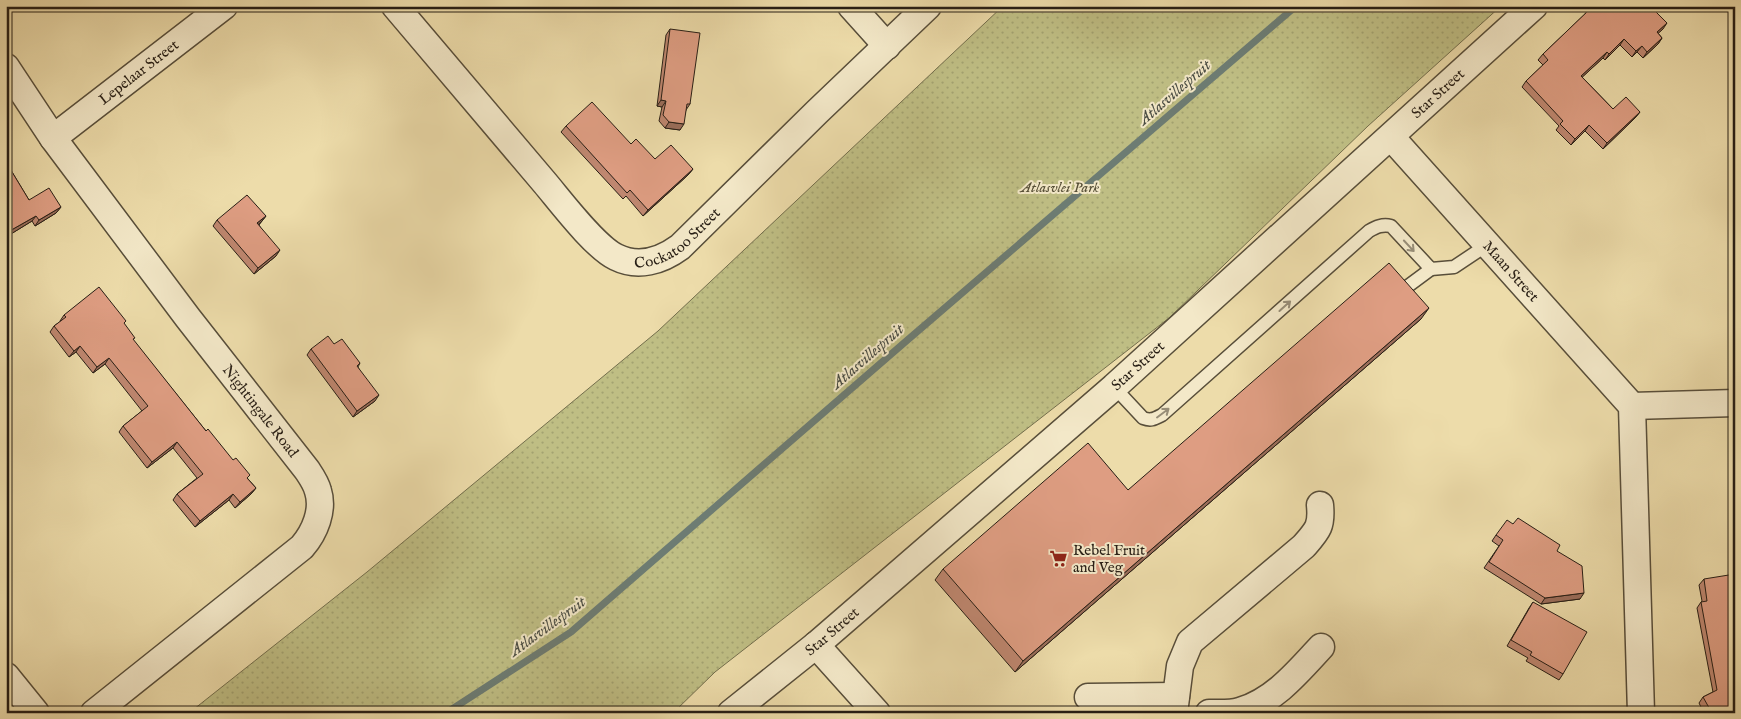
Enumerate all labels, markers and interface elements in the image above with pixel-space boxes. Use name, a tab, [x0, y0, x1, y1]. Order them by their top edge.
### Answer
street label: Lepelaar Street	[95, 35, 182, 109]
water label: Atlasvillespruit	[1133, 55, 1216, 131]
street label: Star Street	[1407, 64, 1468, 122]
park label: Atlasvlei Park	[1019, 178, 1099, 197]
street label: Cockatoo Street	[634, 203, 724, 272]
street label: Maan Street	[1479, 237, 1543, 306]
one-way arrow	[1403, 239, 1415, 252]
one-way arrow	[1278, 300, 1291, 311]
water label: Atlasvillespruit	[826, 319, 909, 395]
street label: Star Street	[1107, 336, 1168, 395]
street label: Nightingale Road	[218, 360, 304, 462]
one-way arrow	[1156, 408, 1170, 418]
place label: Rebel Fruit and Veg	[1073, 541, 1145, 577]
supermarket icon: Rebel Fruit and Veg	[1049, 549, 1069, 569]
water label: Atlasvillespruit	[504, 592, 591, 663]
street label: Star Street	[801, 603, 863, 660]

